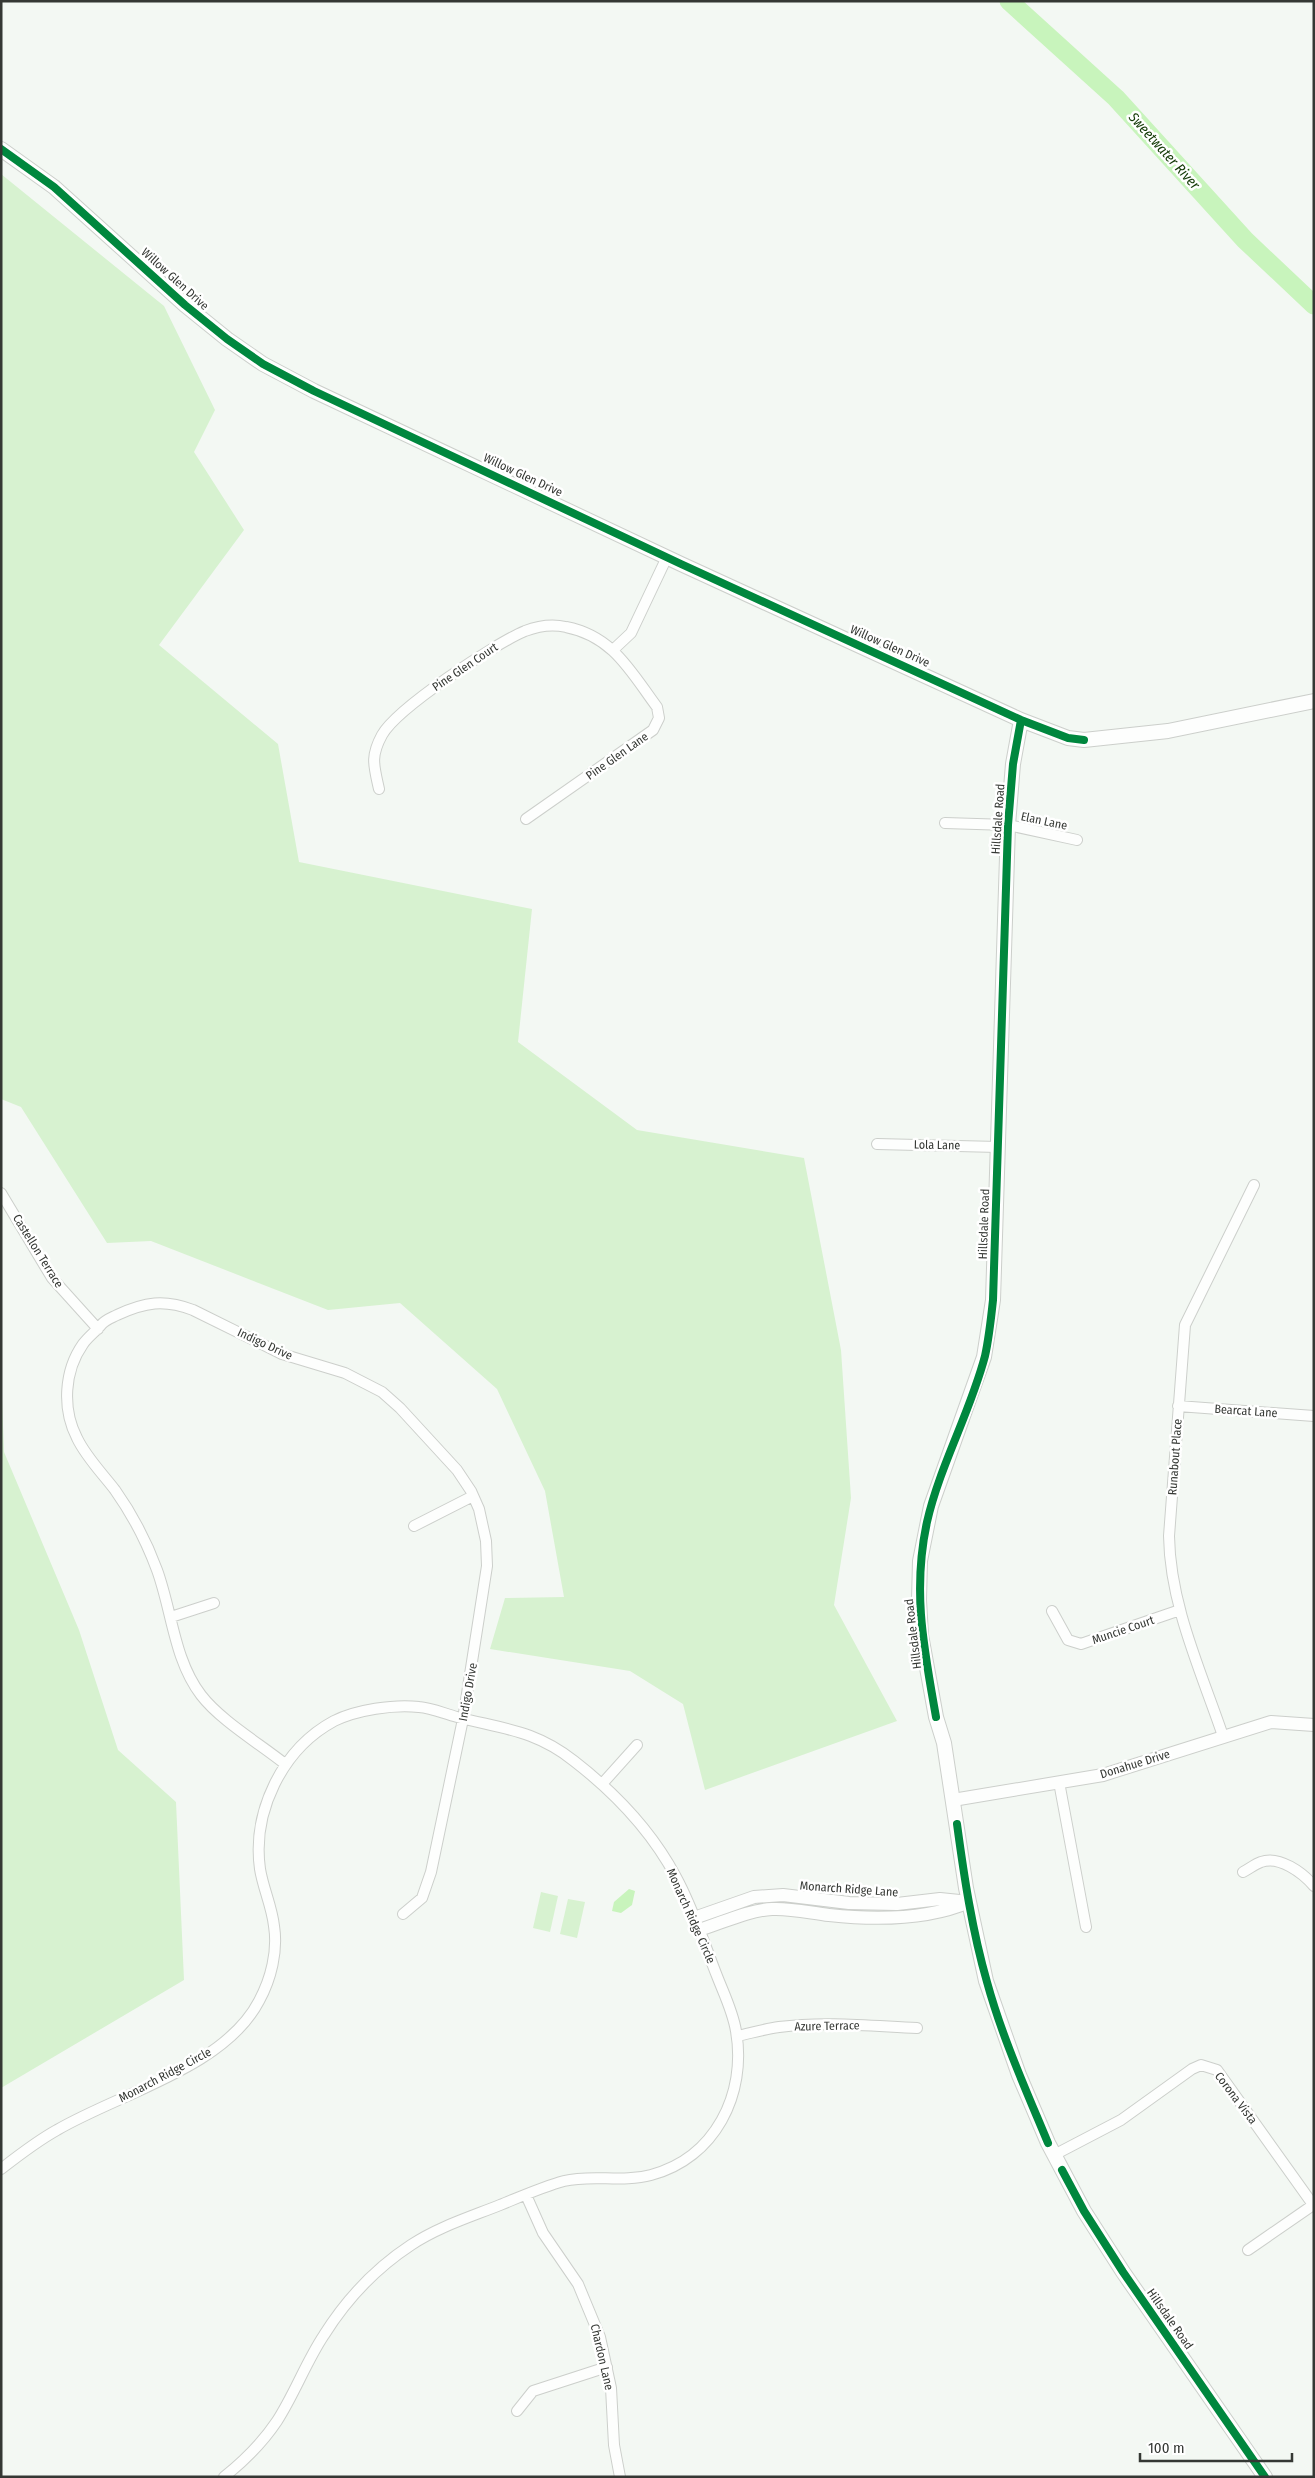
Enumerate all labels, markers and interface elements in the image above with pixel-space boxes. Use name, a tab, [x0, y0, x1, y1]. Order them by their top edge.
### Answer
water label: Sweetwater River	[1124, 108, 1204, 194]
street label: Willow Glen Drive	[138, 245, 212, 313]
street label: Willow Glen Drive	[481, 451, 565, 499]
street label: Willow Glen Drive	[848, 622, 932, 670]
street label: Pine Glen Court	[430, 640, 500, 694]
street label: Pine Glen Lane	[583, 729, 651, 783]
street label: Hillsdale Road	[989, 783, 1007, 855]
street label: Elan Lane	[1020, 809, 1069, 833]
street label: Lola Lane	[914, 1138, 960, 1152]
street label: Hillsdale Road	[976, 1188, 992, 1260]
street label: Castellon Terrace	[10, 1212, 66, 1290]
street label: Indigo Drive	[235, 1325, 295, 1363]
street label: Bearcat Lane	[1214, 1402, 1278, 1420]
street label: Runabout Place	[1165, 1418, 1185, 1496]
street label: Hillsdale Road	[902, 1598, 924, 1670]
street label: Muncie Court	[1090, 1613, 1156, 1647]
street label: Indigo Drive	[456, 1662, 480, 1722]
street label: Donahue Drive	[1098, 1747, 1172, 1781]
street label: Monarch Ridge Circle	[664, 1866, 718, 1966]
street label: Monarch Ridge Lane	[799, 1879, 899, 1899]
street label: Azure Terrace	[794, 2018, 860, 2034]
street label: Monarch Ridge Circle	[116, 2045, 214, 2105]
street label: Corona Vista	[1212, 2069, 1260, 2127]
street label: Hillsdale Road	[1144, 2286, 1196, 2352]
street label: Chardon Lane	[588, 2323, 616, 2391]
scale bar	[1140, 2430, 1292, 2462]
text: 100 m	[1148, 2439, 1185, 2457]

